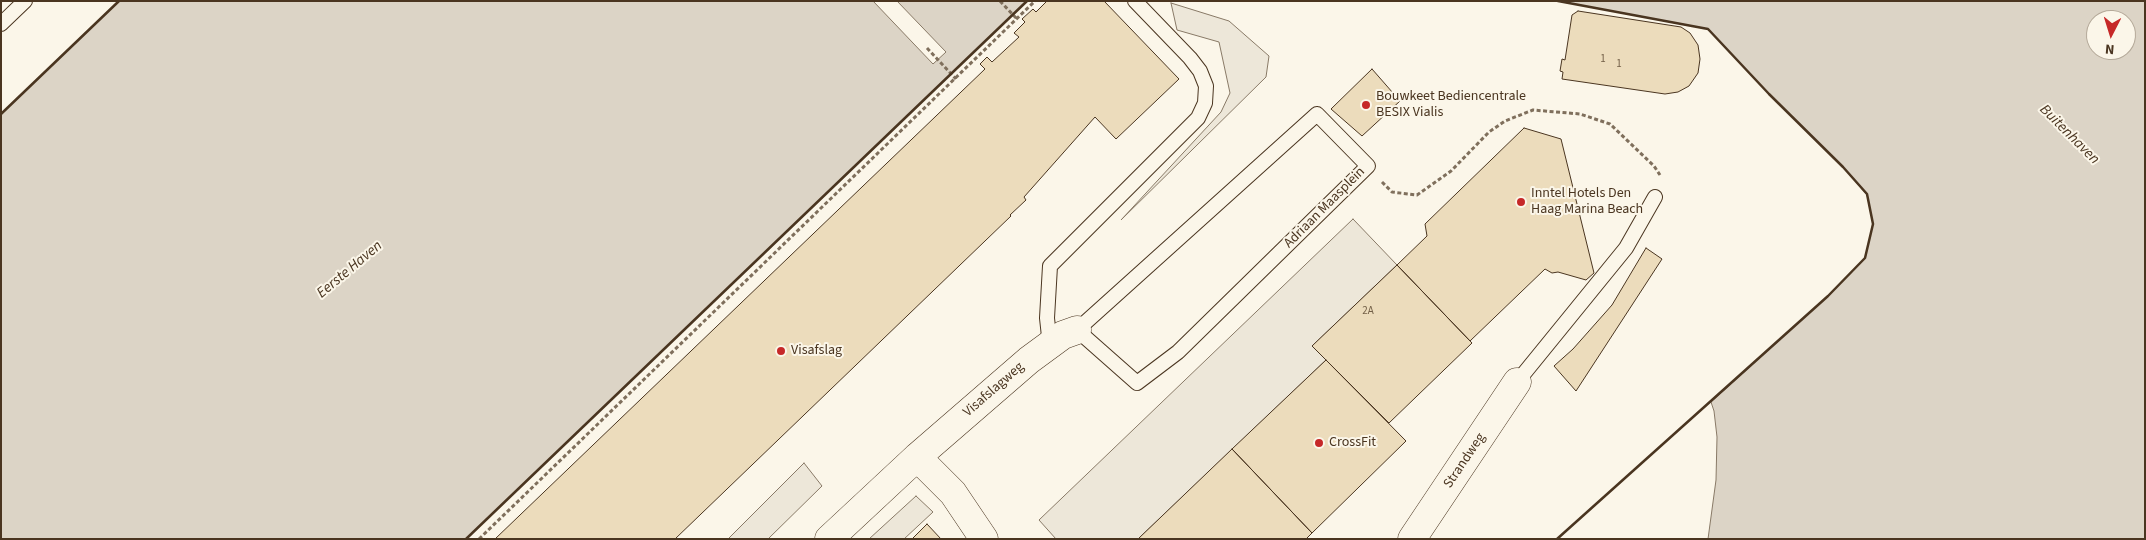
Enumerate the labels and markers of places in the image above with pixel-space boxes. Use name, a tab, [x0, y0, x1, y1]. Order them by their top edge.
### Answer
place label: Bouwkeet Bediencentrale BESIX Vialis	[1376, 89, 1526, 121]
marker: Bouwkeet Bediencentrale BESIX Vialis	[1360, 99, 1372, 111]
place label: Inntel Hotels Den Haag Marina Beach	[1531, 186, 1643, 218]
marker: Inntel Hotels Den Haag Marina Beach	[1515, 196, 1527, 208]
place label: Visafslag	[791, 343, 842, 359]
marker: Visafslag	[775, 345, 787, 357]
place label: CrossFit	[1329, 435, 1376, 451]
marker: CrossFit	[1313, 437, 1325, 449]

